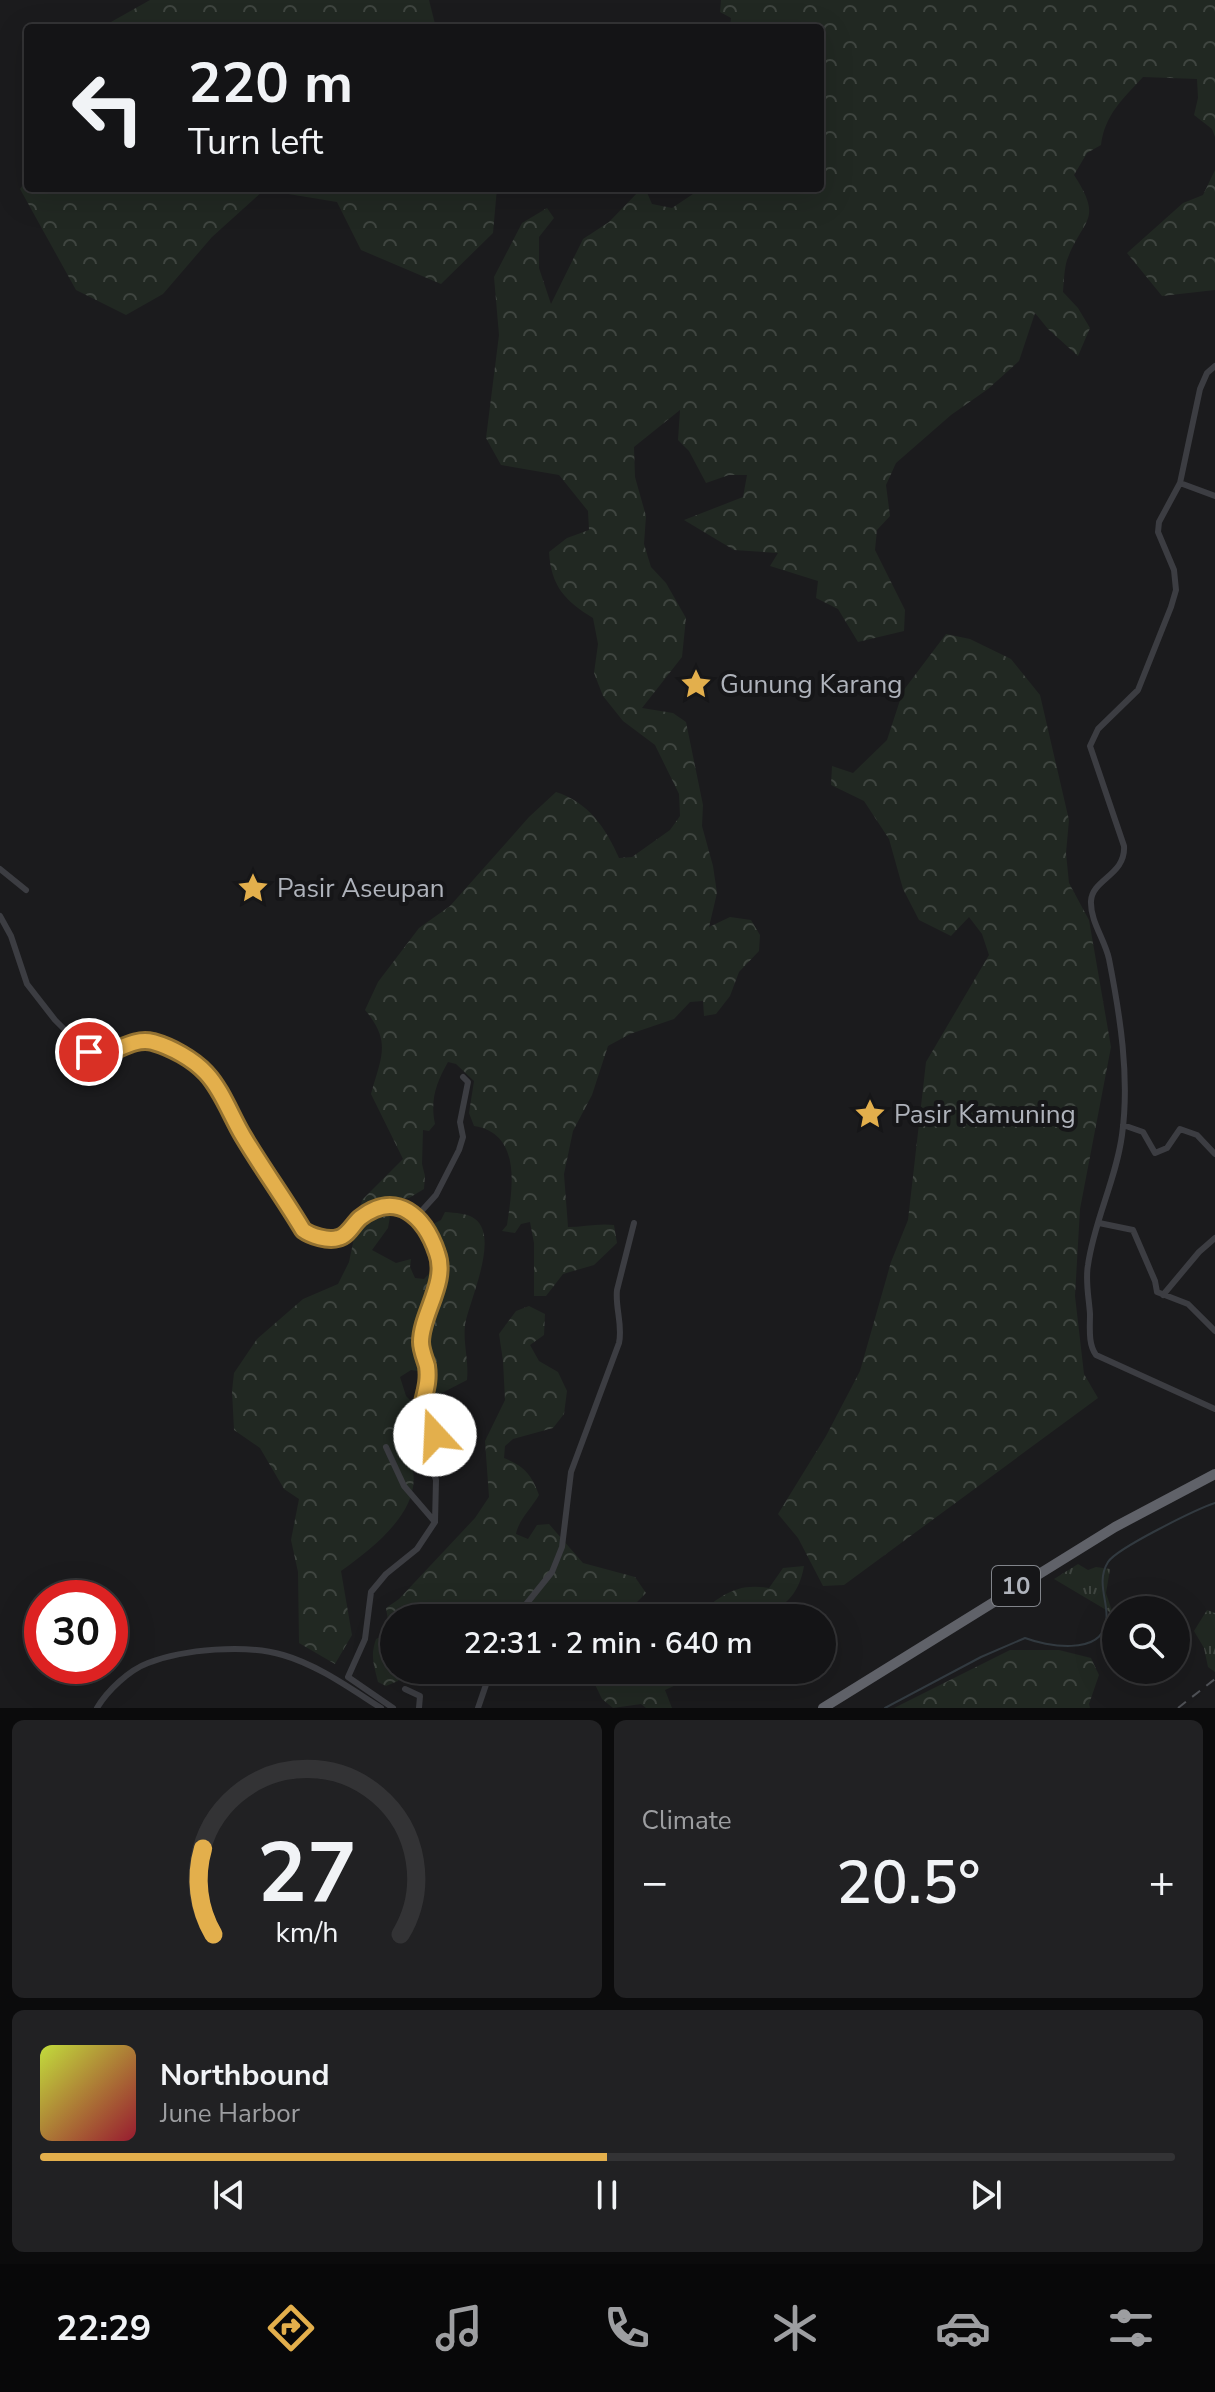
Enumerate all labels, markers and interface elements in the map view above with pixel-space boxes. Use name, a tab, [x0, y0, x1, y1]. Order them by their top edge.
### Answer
text: 220 m	[188, 45, 353, 122]
icon: left	[56, 56, 160, 160]
text: Turn left	[188, 118, 323, 167]
place icon: Gunung Karang	[679, 667, 713, 701]
place label: Gunung Karang	[720, 667, 903, 702]
place icon: Pasir Aseupan	[236, 871, 270, 905]
place label: Pasir Aseupan	[277, 871, 445, 906]
pin	[55, 1018, 123, 1086]
icon: arrive	[67, 1030, 111, 1074]
place icon: Pasir Kamuning	[853, 1097, 887, 1131]
place label: Pasir Kamuning	[894, 1097, 1076, 1132]
position arrow	[393, 1393, 477, 1477]
road number: 10	[992, 1566, 1040, 1606]
speed limit sign: 30	[24, 1580, 128, 1684]
map controls	[1102, 1596, 1190, 1684]
button: search	[1102, 1596, 1190, 1684]
text: 22:31 · 2 min · 640 m	[463, 1623, 753, 1664]
text: Climate	[642, 1803, 732, 1838]
text: 27	[257, 1817, 357, 1930]
text: 20.5°	[836, 1842, 981, 1924]
text: −	[642, 1853, 668, 1913]
text: +	[1149, 1853, 1175, 1913]
text: km/h	[275, 1913, 338, 1952]
text: Northbound	[160, 2055, 330, 2096]
text: June Harbor	[160, 2096, 300, 2131]
icon: previous	[207, 2173, 251, 2217]
icon: pause	[585, 2173, 629, 2217]
icon: next	[964, 2173, 1008, 2217]
icon: directions	[263, 2300, 319, 2356]
icon: music	[431, 2300, 487, 2356]
icon: phone	[599, 2300, 655, 2356]
icon: climate	[767, 2300, 823, 2356]
icon: car	[935, 2300, 991, 2356]
icon: filters	[1103, 2300, 1159, 2356]
text: 22:29	[56, 2304, 151, 2353]

